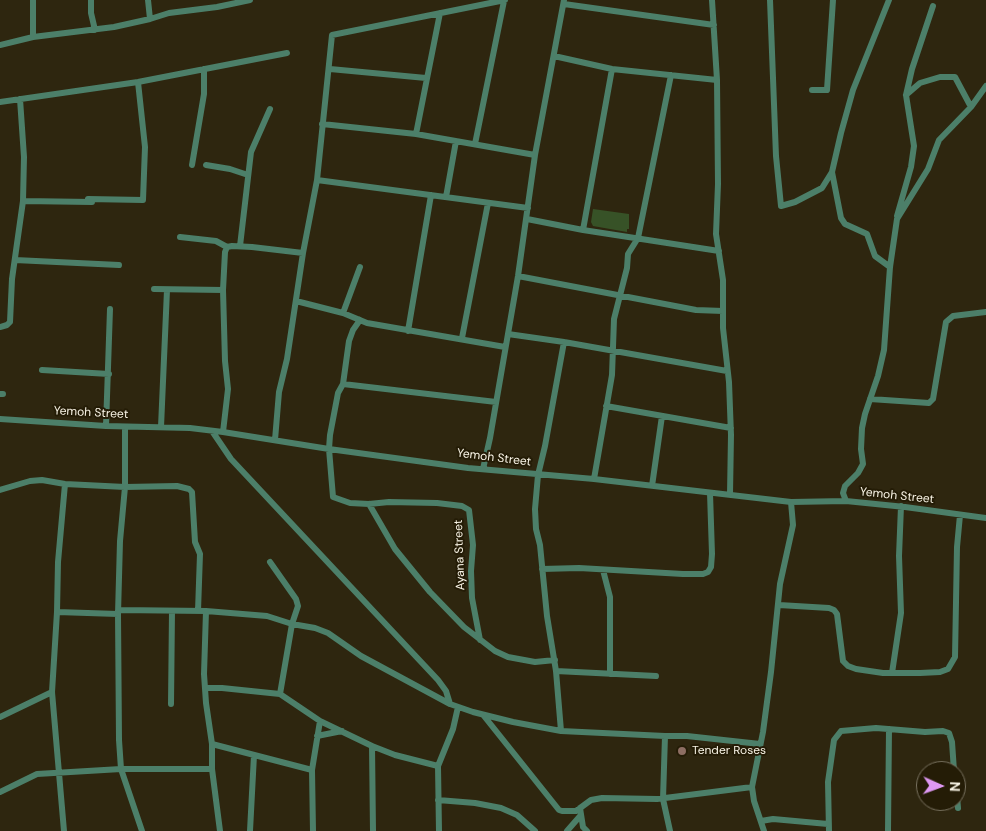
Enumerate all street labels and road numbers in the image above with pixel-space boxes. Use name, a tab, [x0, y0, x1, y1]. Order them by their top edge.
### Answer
street label: Yemoh Street	[53, 404, 129, 422]
street label: Yemoh Street	[456, 446, 532, 470]
street label: Yemoh Street	[859, 485, 935, 507]
street label: Ayana Street	[452, 519, 468, 591]

